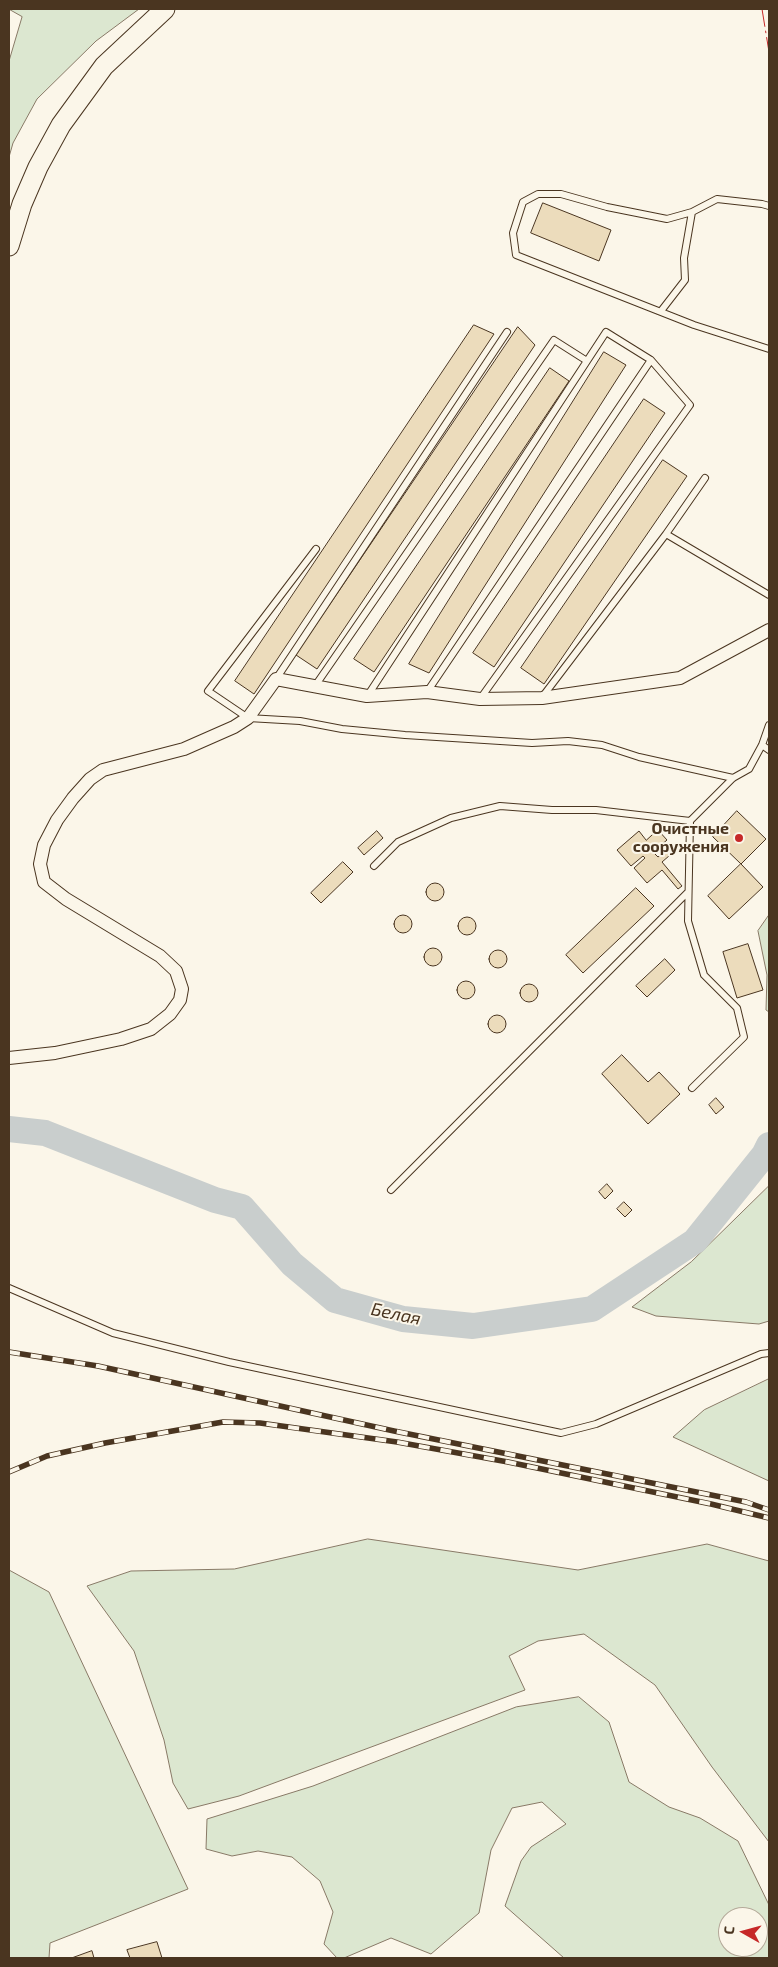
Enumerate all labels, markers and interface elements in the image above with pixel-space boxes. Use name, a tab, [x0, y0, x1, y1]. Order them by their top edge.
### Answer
place label: Очистные сооружения	[633, 819, 729, 857]
marker: Очистные сооружения	[733, 832, 745, 844]
water label: Белая	[369, 1298, 423, 1330]
north arrow	[718, 1907, 768, 1957]
text: С	[720, 1925, 738, 1935]

